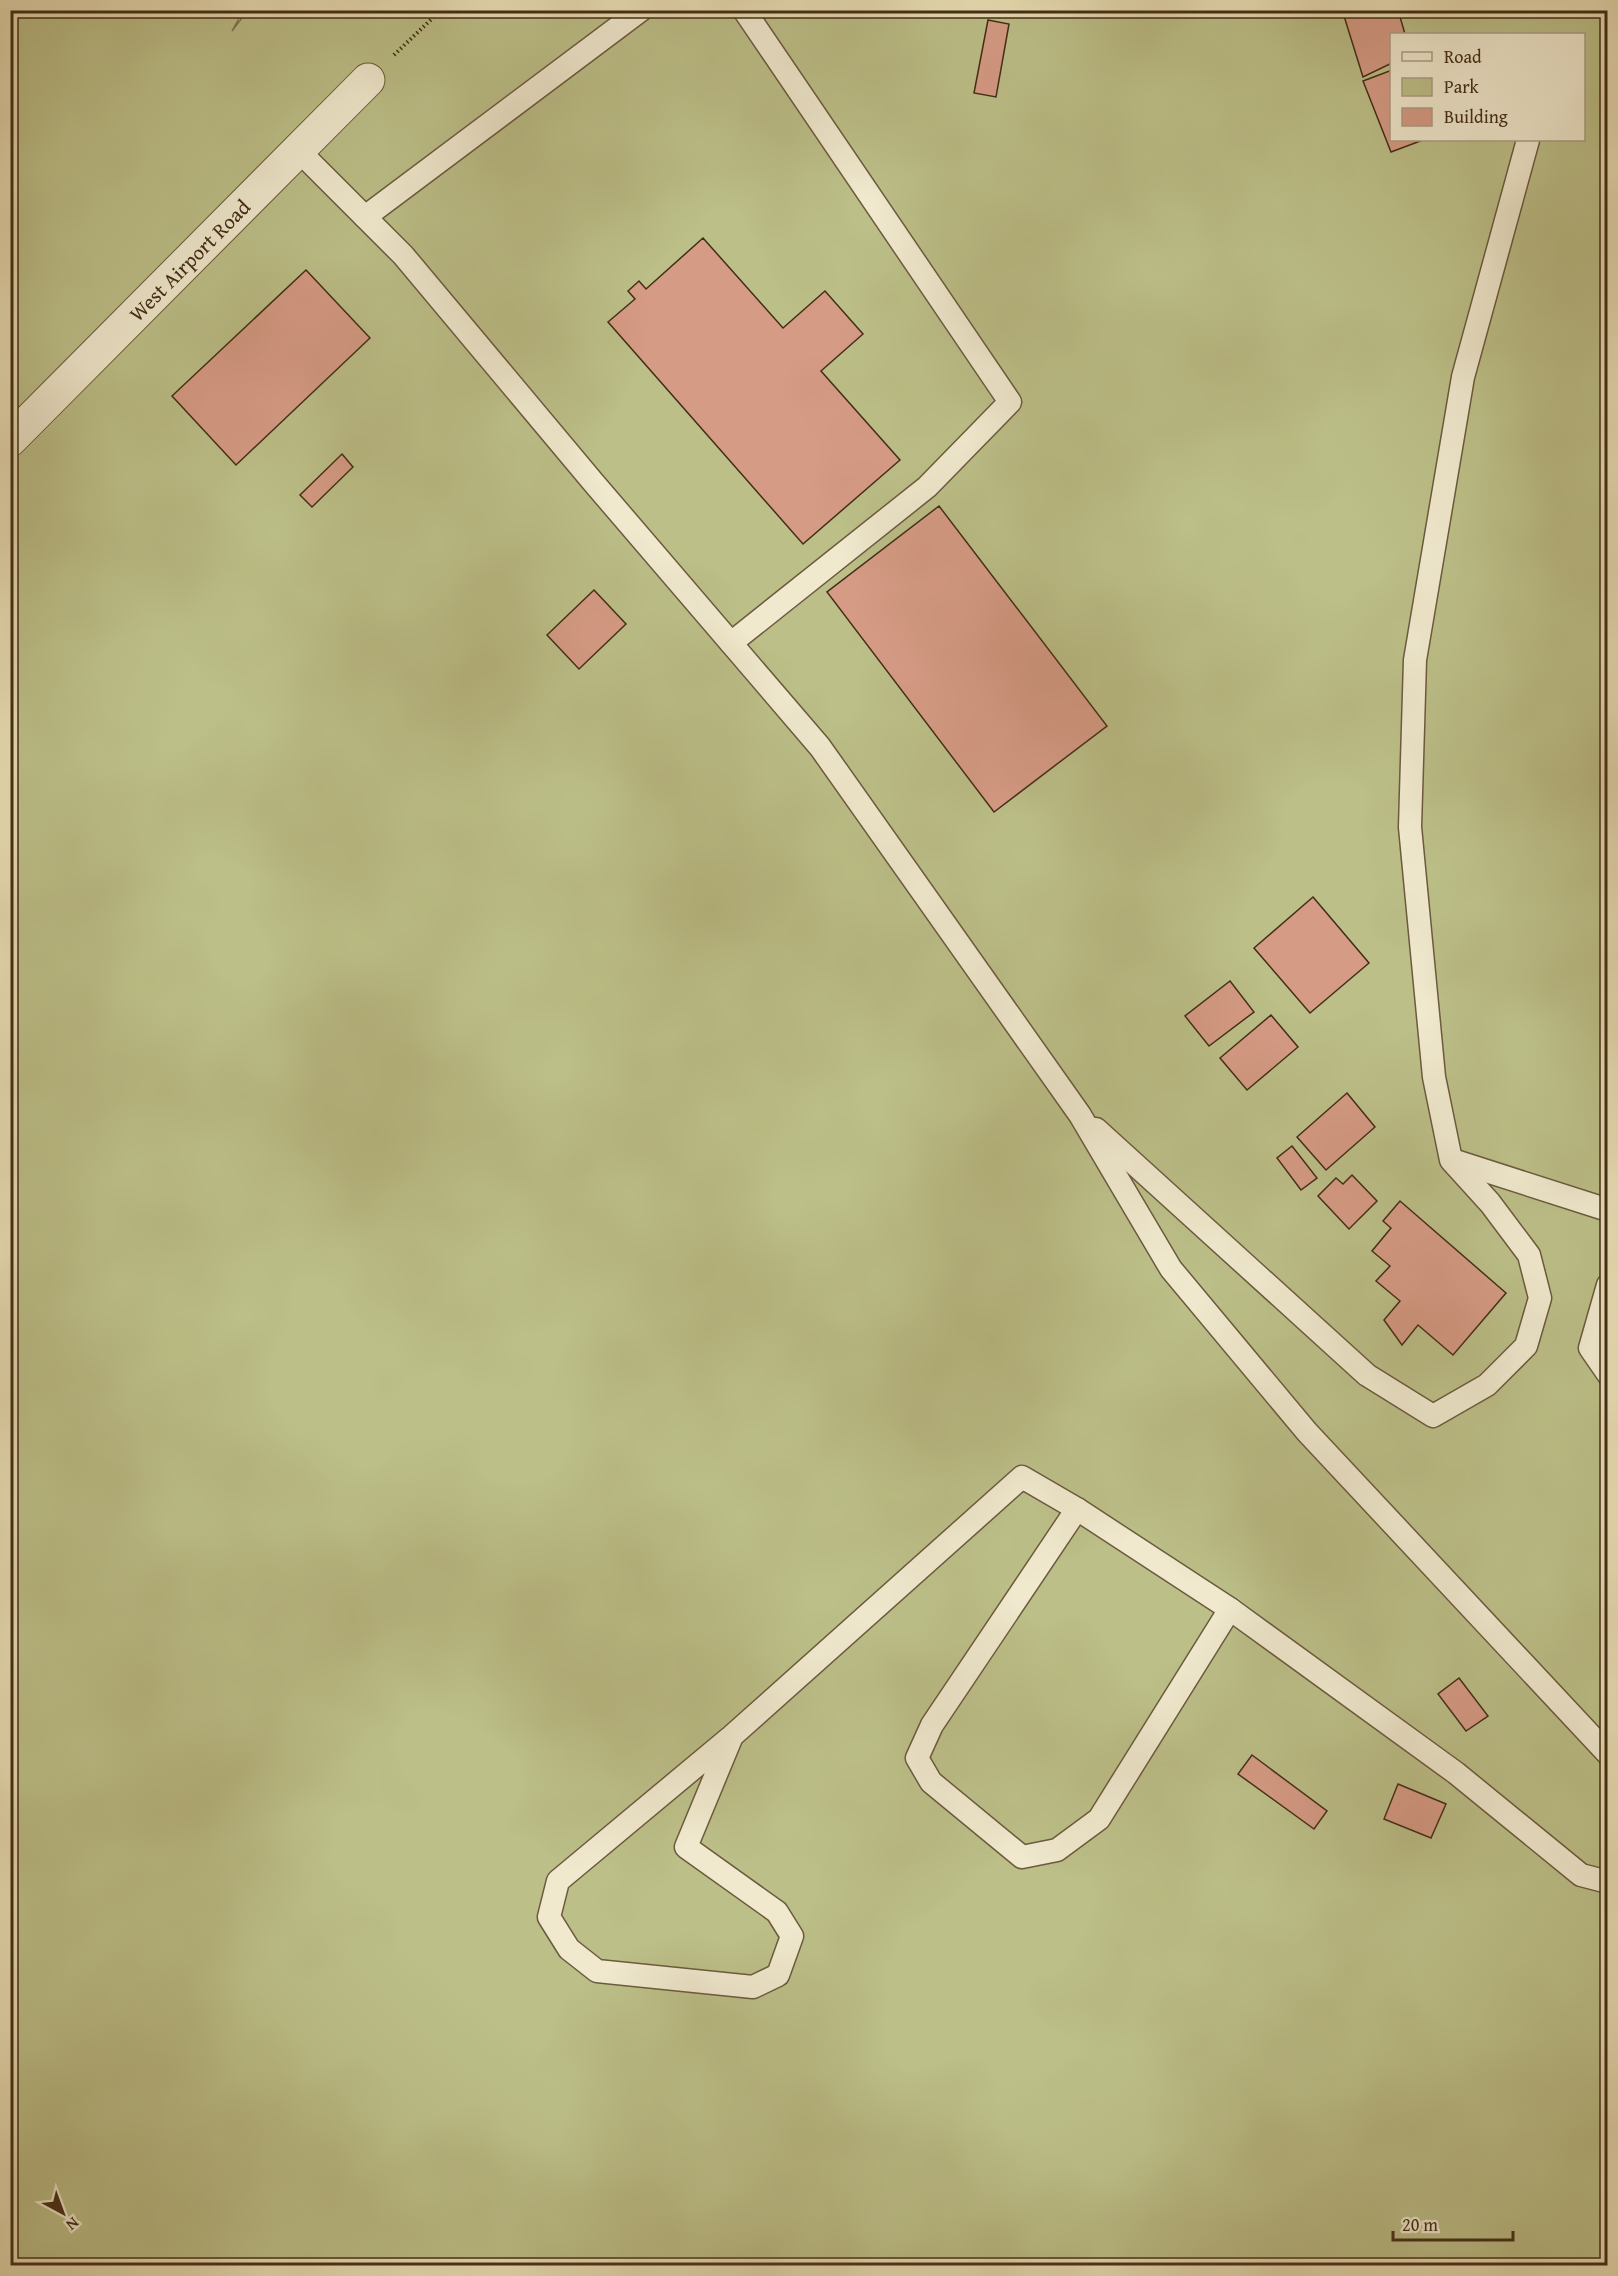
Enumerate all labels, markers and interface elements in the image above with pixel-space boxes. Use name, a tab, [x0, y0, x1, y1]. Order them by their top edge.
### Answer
legend	[1390, 33, 1585, 141]
text: Road	[1444, 43, 1482, 70]
text: Park	[1444, 73, 1480, 100]
text: Building	[1444, 103, 1508, 130]
street label: West Airport Road	[121, 191, 258, 328]
north arrow	[33, 2183, 93, 2243]
scale bar	[1393, 2204, 1513, 2242]
text: 20 m	[1402, 2211, 1438, 2238]
text: N	[61, 2212, 85, 2237]

